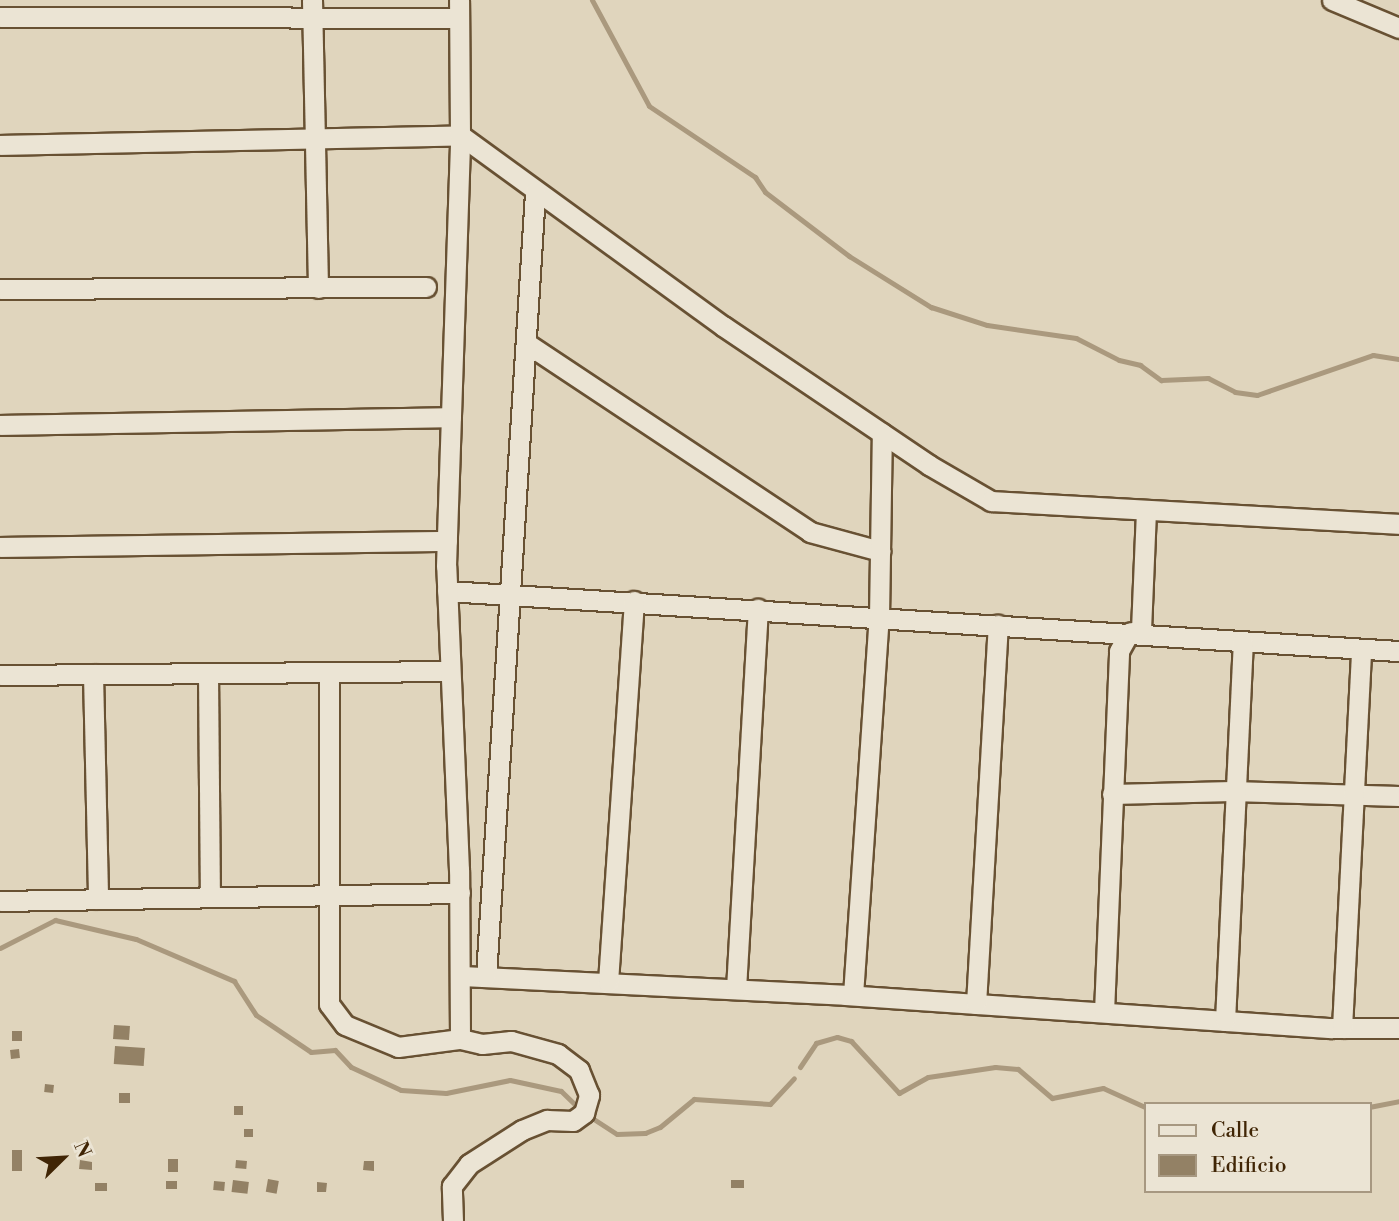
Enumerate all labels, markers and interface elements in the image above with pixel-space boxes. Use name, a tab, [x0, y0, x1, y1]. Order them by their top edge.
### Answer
legend	[1144, 1102, 1371, 1193]
text: Calle	[1211, 1118, 1259, 1144]
north arrow	[28, 1123, 98, 1193]
text: N	[68, 1138, 96, 1161]
text: Edificio	[1211, 1153, 1287, 1179]

